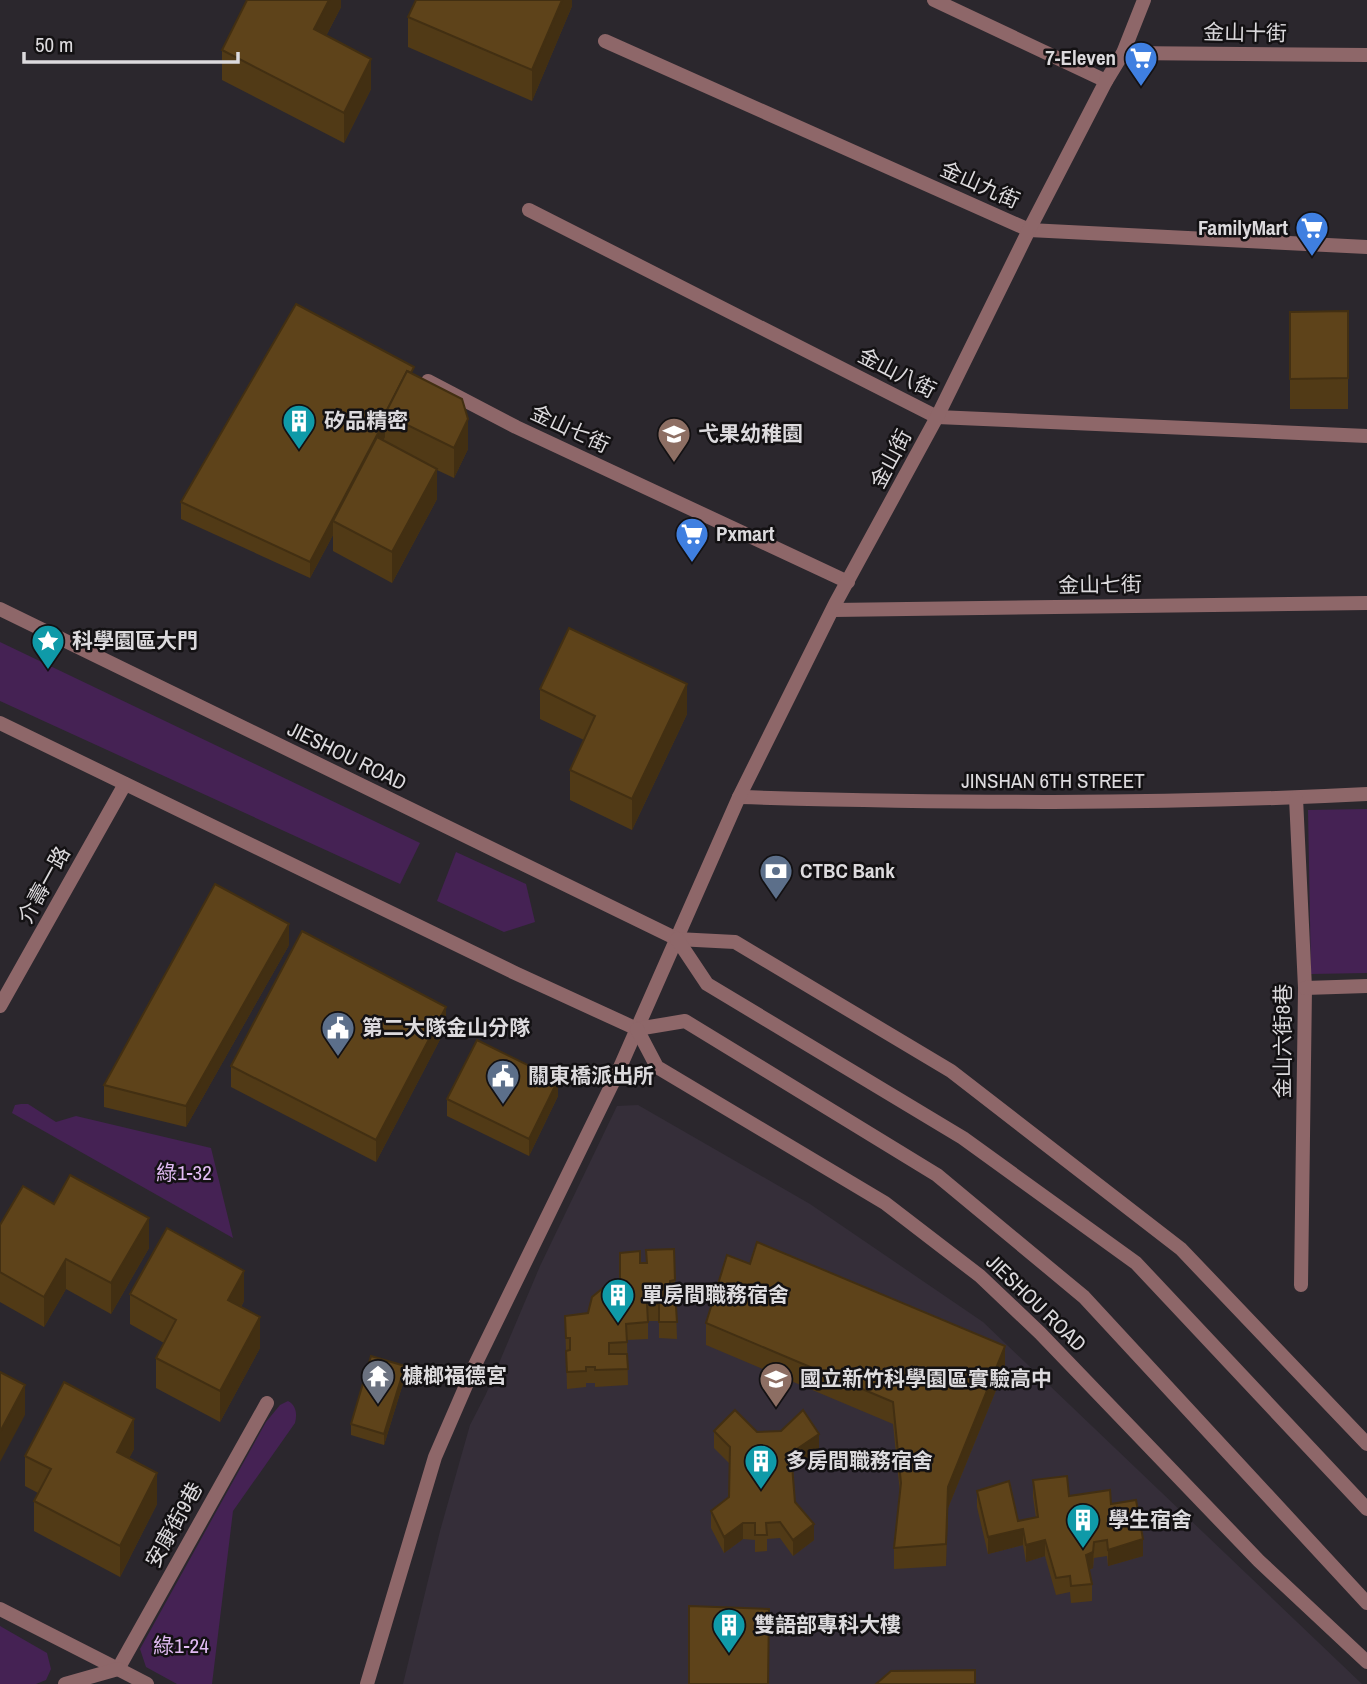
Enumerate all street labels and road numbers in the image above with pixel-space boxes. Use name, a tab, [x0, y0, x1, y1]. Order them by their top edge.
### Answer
street label: 金山十街	[1203, 17, 1287, 48]
street label: 金山九街	[936, 154, 1024, 215]
street label: 金山八街	[853, 341, 941, 405]
street label: 金山七街	[526, 398, 614, 459]
street label: 金山街	[863, 424, 918, 493]
street label: 金山七街	[1058, 569, 1142, 600]
street label: JIESHOU ROAD	[283, 714, 412, 797]
street label: JINSHAN 6TH STREET	[961, 766, 1145, 795]
street label: 介壽一路	[11, 841, 77, 929]
street label: 金山六街8巷	[1268, 984, 1297, 1098]
street label: JIESHOU ROAD	[980, 1247, 1093, 1358]
street label: 安康街9巷	[138, 1477, 209, 1573]

